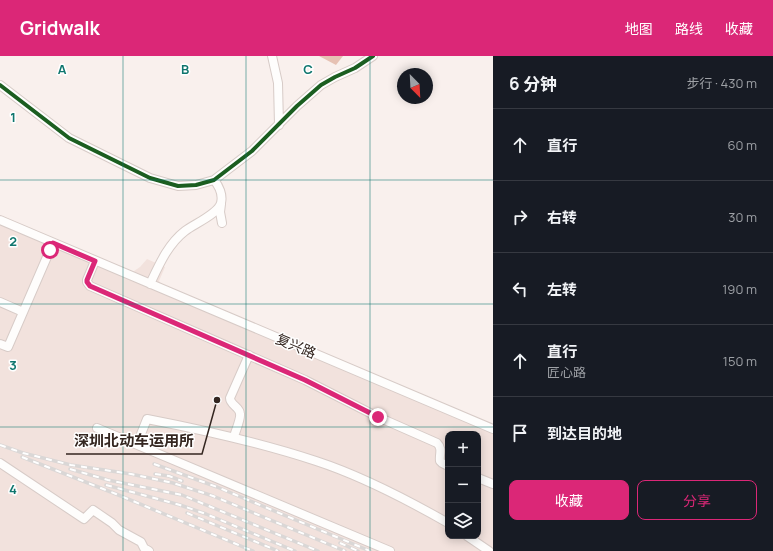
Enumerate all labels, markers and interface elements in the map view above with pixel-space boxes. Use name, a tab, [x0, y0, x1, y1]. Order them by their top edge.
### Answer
text: Gridwalk	[20, 15, 100, 41]
text: 地图	[625, 19, 653, 38]
text: 路线	[675, 19, 703, 38]
text: 收藏	[725, 19, 753, 38]
text: A	[58, 60, 67, 78]
text: B	[181, 60, 189, 78]
text: C	[303, 60, 313, 78]
north arrow	[397, 68, 433, 104]
text: 6 分钟	[509, 72, 557, 95]
text: 步行 · 430 m	[686, 74, 757, 92]
text: 1	[10, 108, 16, 126]
icon: ahead	[509, 134, 531, 156]
text: 直行	[547, 135, 577, 156]
text: 60 m	[727, 136, 757, 154]
icon: right	[509, 206, 531, 228]
text: 右转	[547, 207, 577, 228]
text: 30 m	[728, 208, 757, 226]
text: 2	[9, 232, 17, 250]
route start	[41, 241, 59, 259]
icon: left	[509, 278, 531, 300]
text: 左转	[547, 279, 577, 300]
text: 190 m	[722, 280, 757, 298]
street label: 复兴路	[273, 329, 319, 362]
text: 直行	[547, 341, 577, 362]
icon: ahead	[509, 350, 531, 372]
text: 150 m	[723, 352, 757, 370]
text: 3	[9, 356, 17, 374]
text: 匠心路	[547, 363, 586, 381]
route end	[369, 408, 387, 426]
icon: arrive	[509, 422, 531, 444]
text: 到达目的地	[547, 423, 622, 444]
callout: 深圳北动车运用所	[66, 427, 202, 454]
text: 深圳北动车运用所	[74, 430, 194, 451]
map controls	[445, 431, 481, 539]
button: +	[445, 431, 481, 467]
button: −	[445, 467, 481, 503]
text: 4	[9, 480, 17, 498]
button: 收藏	[509, 480, 629, 520]
button: 分享	[637, 480, 757, 520]
button: layers	[445, 503, 481, 539]

